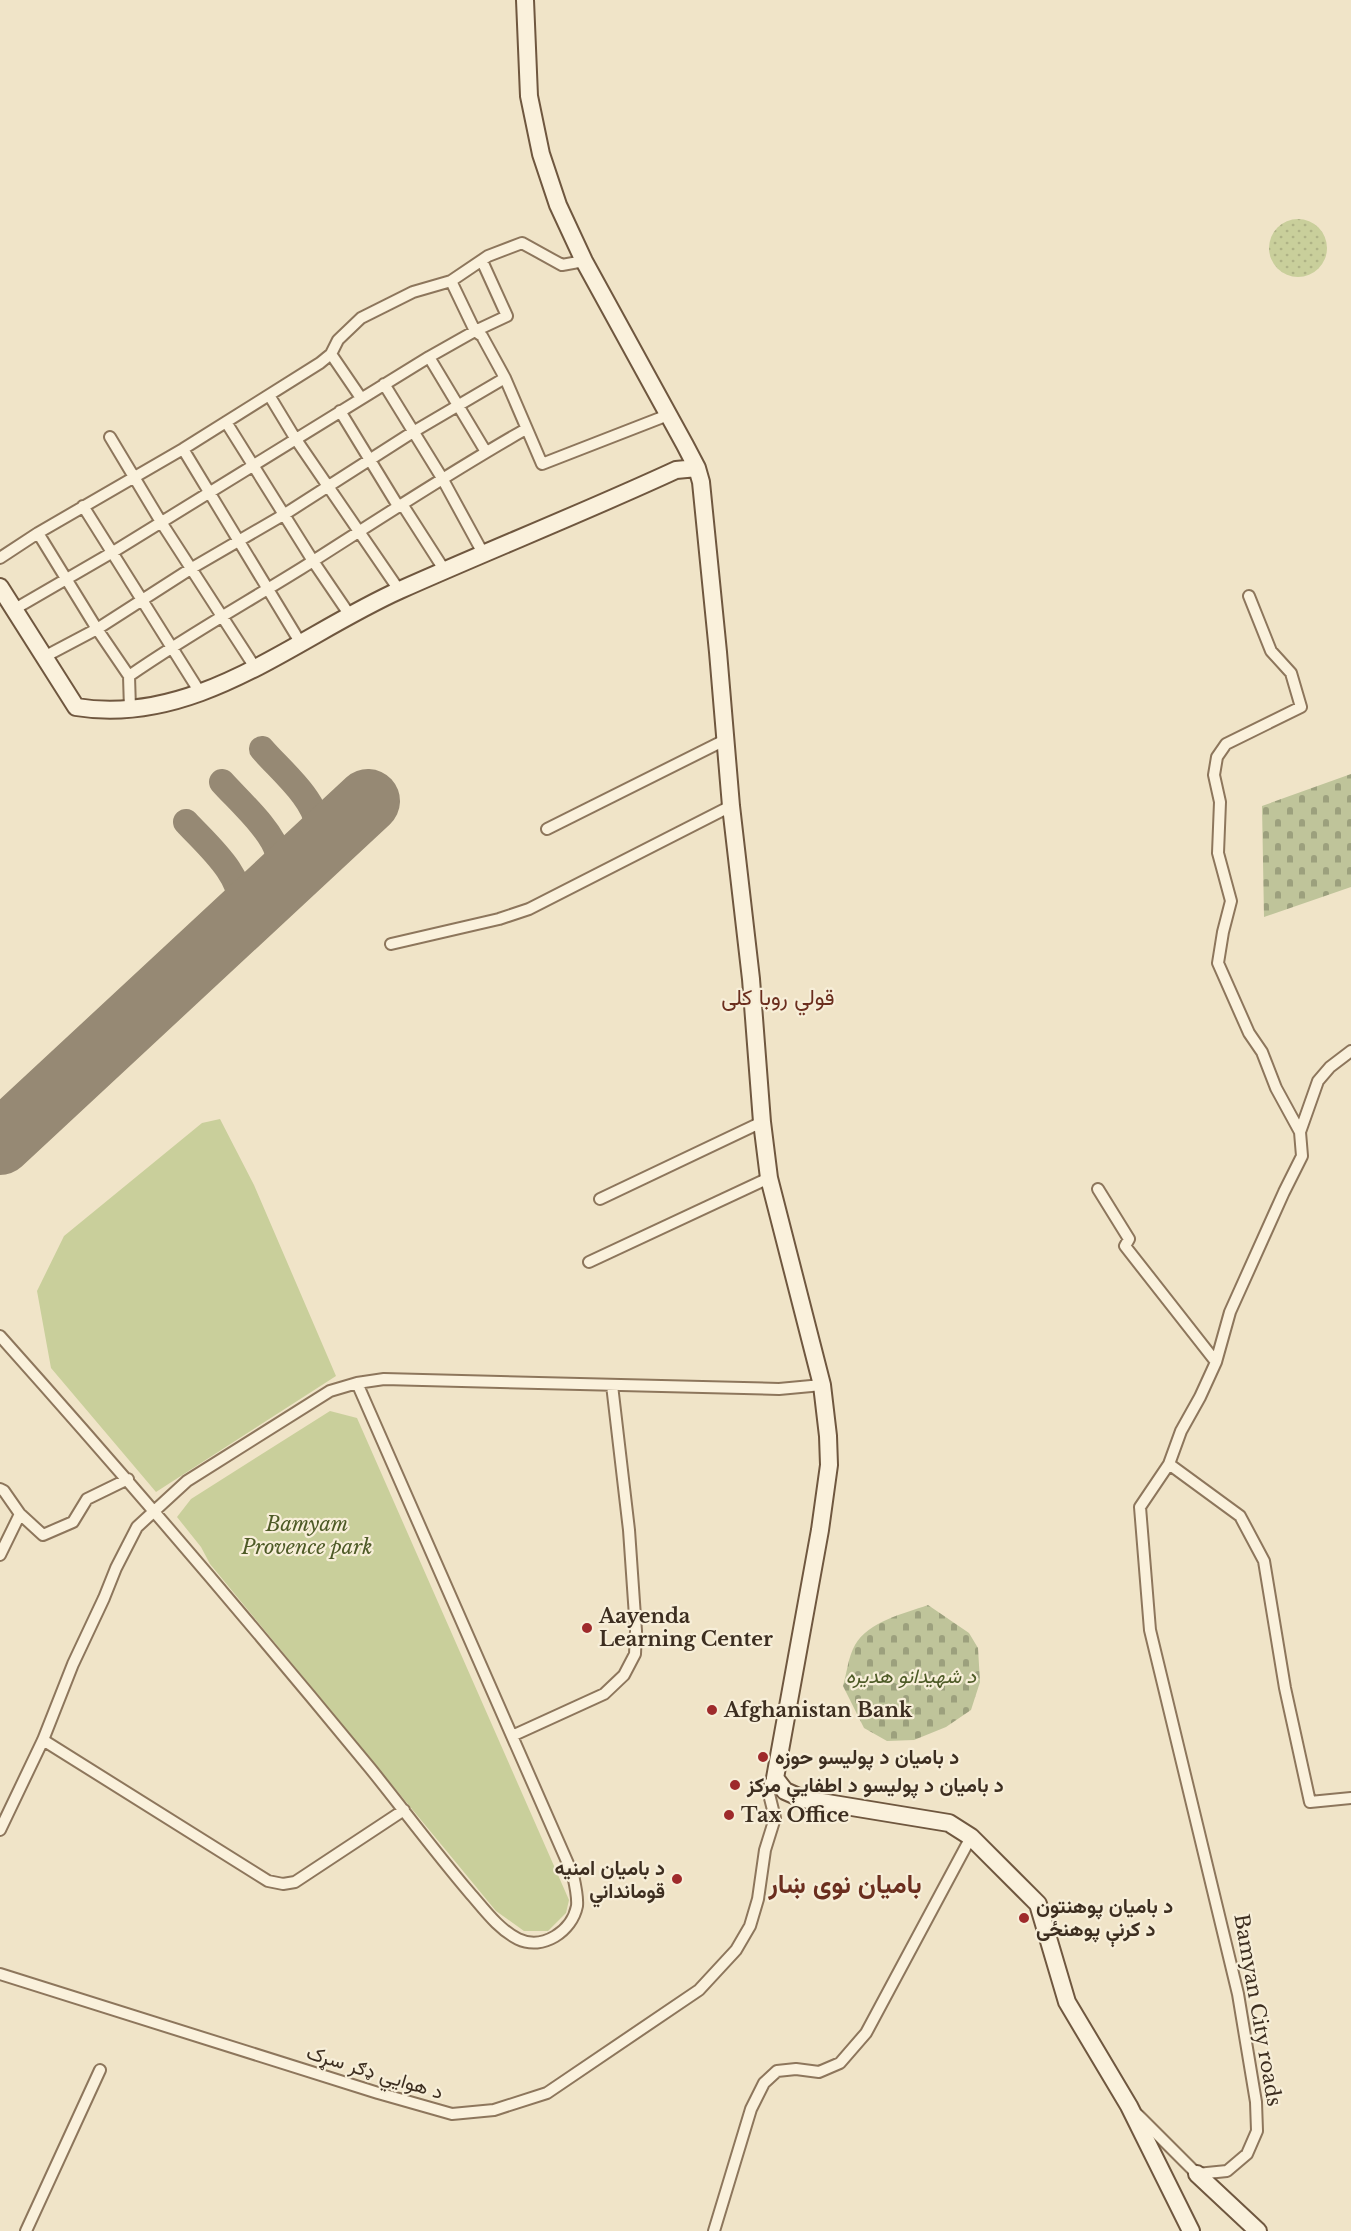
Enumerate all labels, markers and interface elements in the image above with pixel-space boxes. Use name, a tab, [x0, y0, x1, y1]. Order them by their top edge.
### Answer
district label: قولي روبا کلی	[721, 984, 835, 1016]
park label: Bamyam Provence park	[241, 1512, 372, 1559]
place label: Aayenda Learning Center	[598, 1604, 773, 1651]
marker: Aayenda Learning Center	[580, 1621, 594, 1635]
park label: د شهیدانو هدیره	[846, 1664, 977, 1689]
place label: Afghanistan Bank	[723, 1698, 913, 1722]
marker: Afghanistan Bank	[705, 1703, 719, 1717]
place label: د بامیان د پولیسو حوزه	[775, 1745, 959, 1771]
marker: د بامیان د پولیسو حوزه	[756, 1750, 770, 1764]
place label: د بامیان د پولیسو د اطفايې مرکز	[746, 1773, 1004, 1804]
marker: د بامیان د پولیسو د اطفايې مرکز	[728, 1778, 742, 1792]
place label: Tax Office	[741, 1803, 849, 1827]
marker: Tax Office	[722, 1808, 736, 1822]
place label: د بامیان امنیه قومانداني	[555, 1856, 665, 1908]
district label: باميان نوی ښار	[767, 1868, 922, 1900]
marker: د بامیان امنیه قومانداني	[670, 1872, 684, 1886]
place label: د بامیان پوهنتون د کرنې پوهنځی	[1036, 1894, 1173, 1948]
marker: د بامیان پوهنتون د کرنې پوهنځی	[1017, 1911, 1031, 1925]
street label: Bamyan City roads	[1229, 1912, 1287, 2108]
street label: د هوايي ډګر سړک	[302, 2040, 446, 2109]

